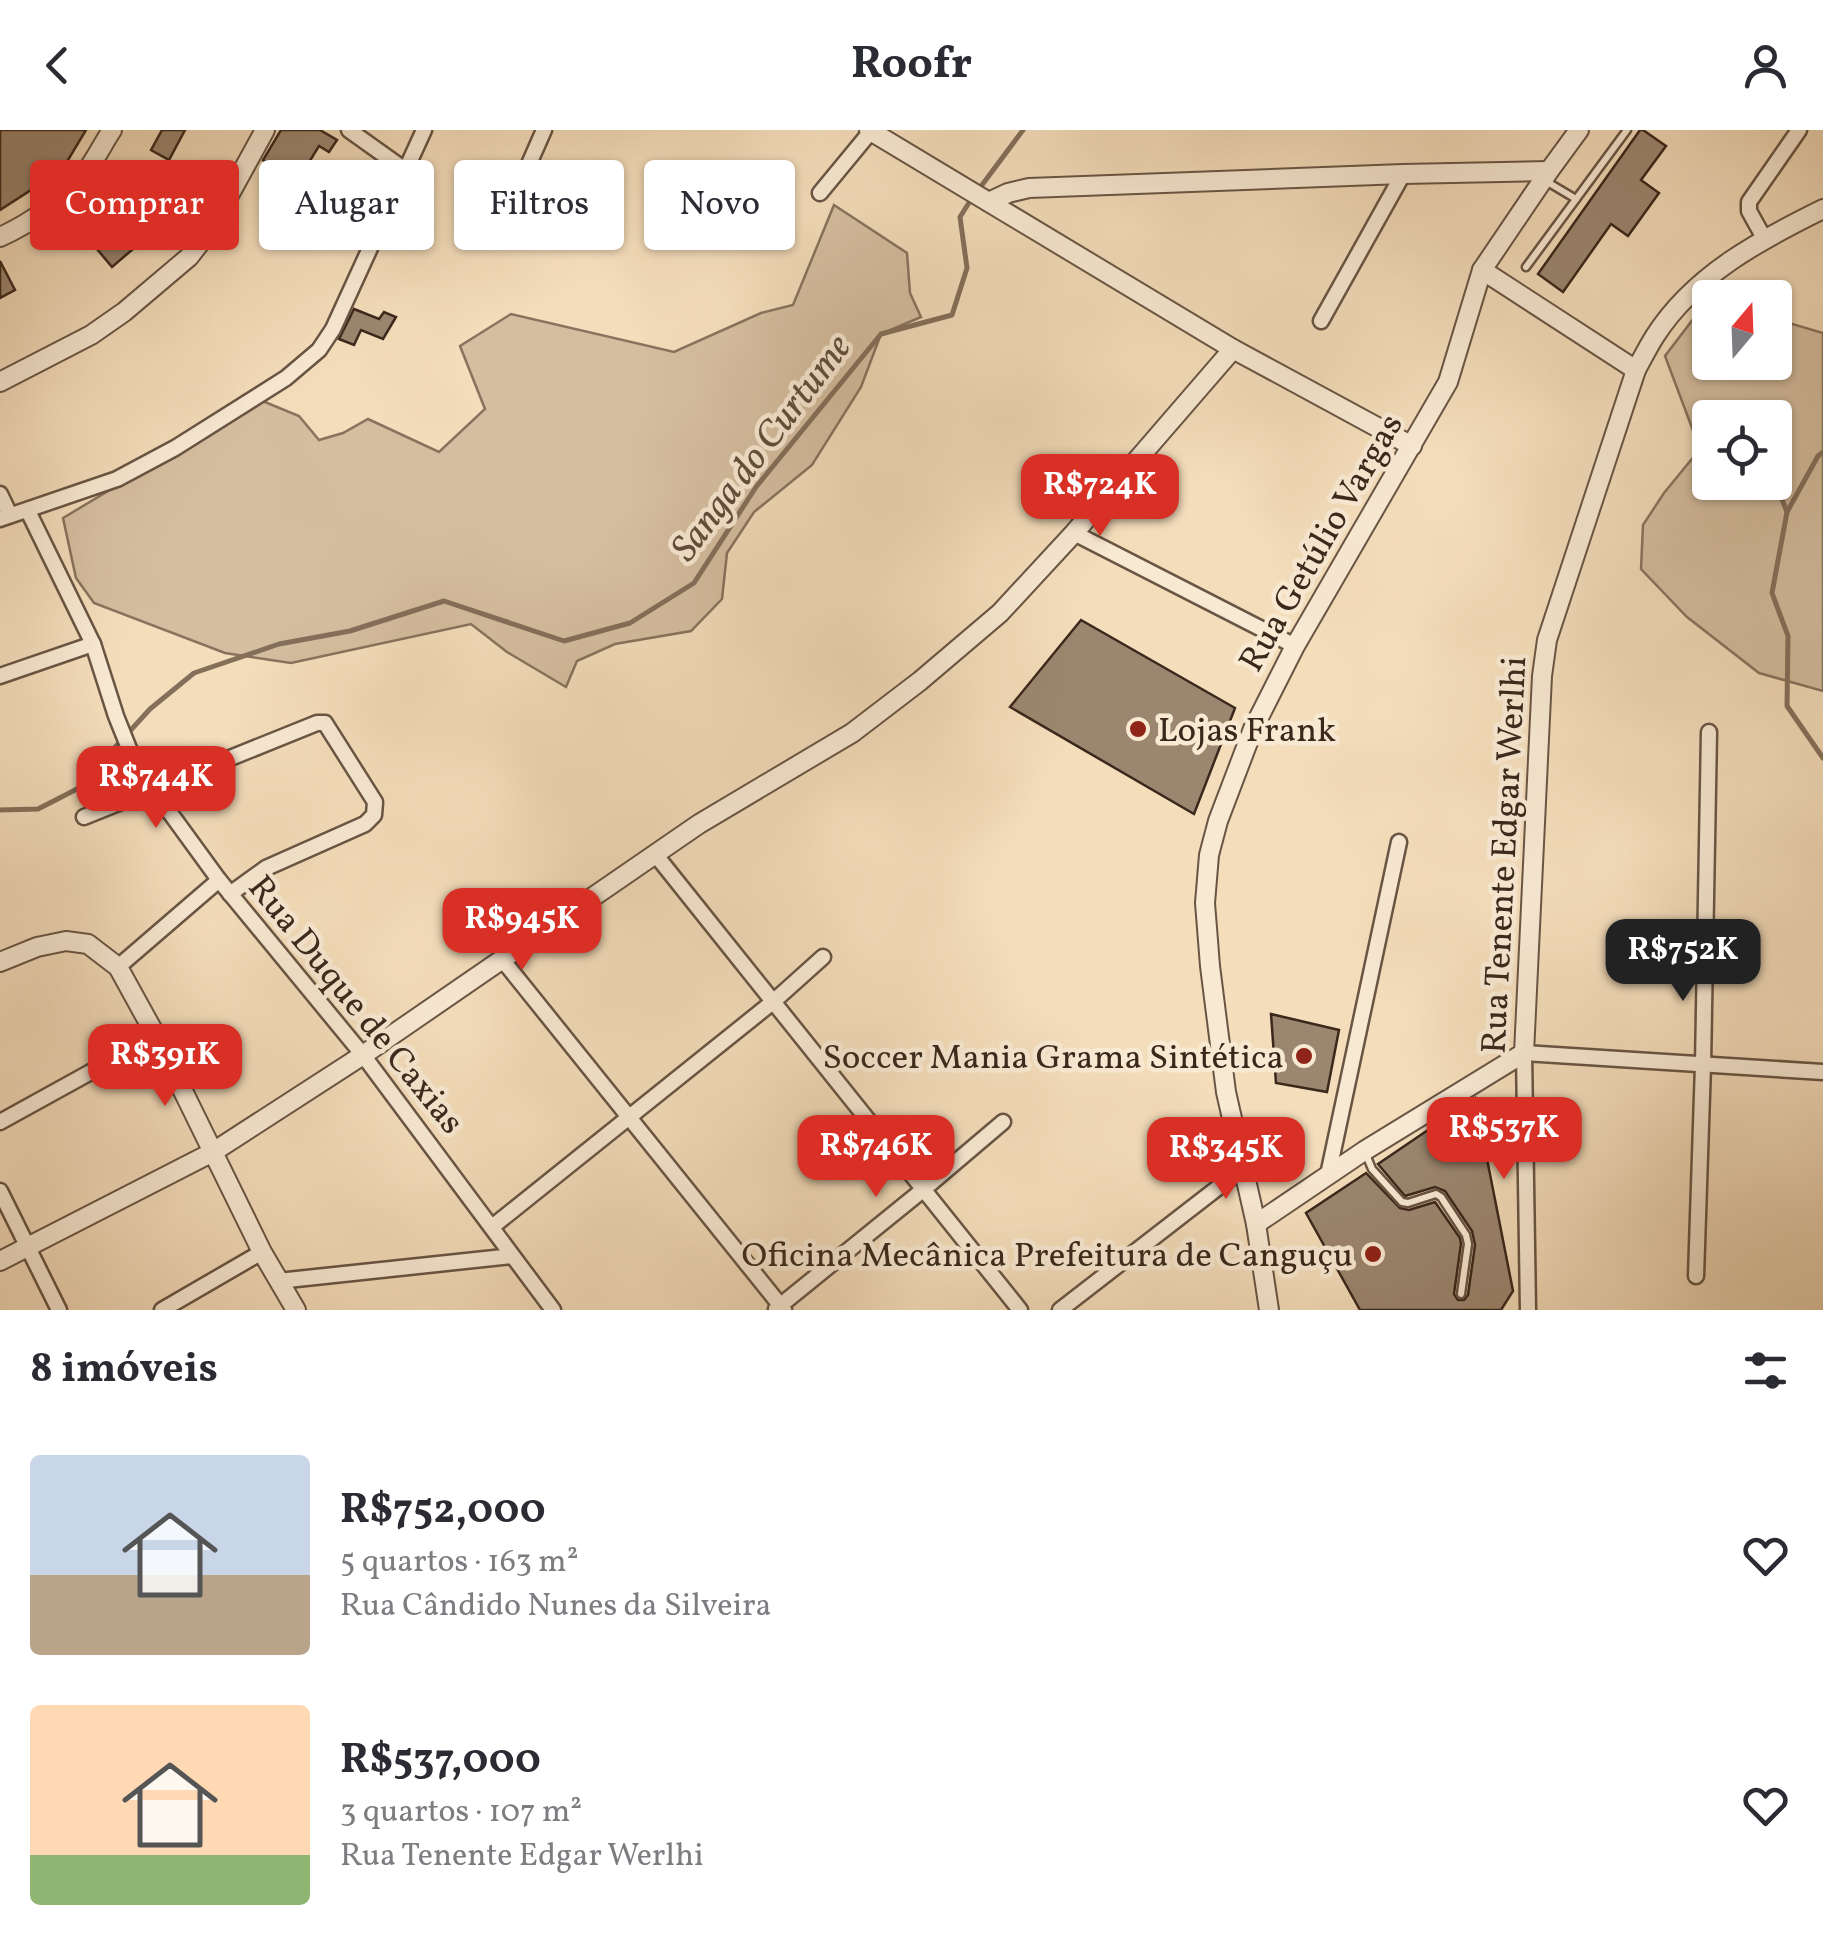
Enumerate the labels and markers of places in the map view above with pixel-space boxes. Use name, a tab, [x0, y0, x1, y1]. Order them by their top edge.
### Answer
pin: R$724K	[1019, 454, 1181, 539]
place label: Lojas Frank	[1158, 708, 1336, 756]
marker: Lojas Frank	[1127, 718, 1149, 740]
pin: R$744K	[75, 746, 237, 831]
pin: R$945K	[441, 888, 603, 973]
pin: R$752K	[1602, 919, 1764, 1004]
pin: R$391K	[84, 1024, 246, 1109]
place label: Soccer Mania Grama Sintética	[822, 1035, 1284, 1083]
marker: Soccer Mania Grama Sintética	[1293, 1045, 1315, 1067]
pin: R$537K	[1423, 1097, 1585, 1182]
pin: R$746K	[795, 1115, 957, 1200]
pin: R$345K	[1145, 1117, 1307, 1202]
place label: Oficina Mecânica Prefeitura de Canguçu	[742, 1233, 1353, 1281]
marker: Oficina Mecânica Prefeitura de Canguçu	[1362, 1243, 1384, 1265]

